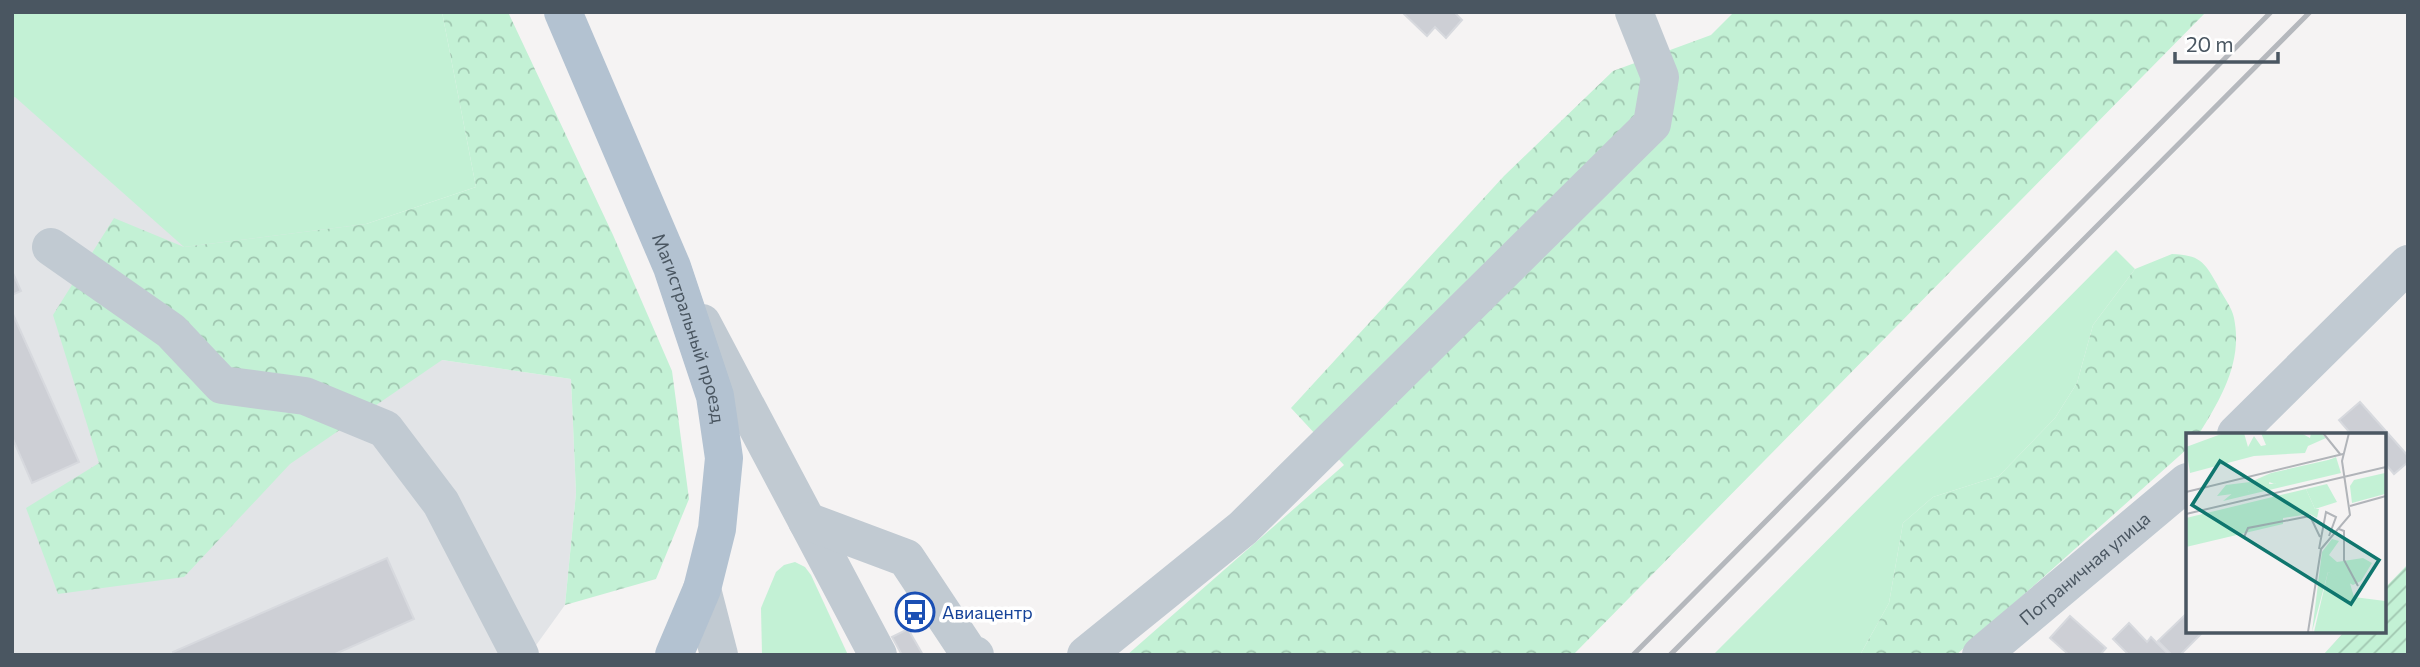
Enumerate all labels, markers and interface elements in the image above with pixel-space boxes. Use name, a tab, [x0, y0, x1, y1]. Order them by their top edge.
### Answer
scale bar	[2175, 21, 2278, 65]
text: 20 m	[2186, 31, 2234, 56]
street label: Магистральный проезд	[648, 230, 730, 425]
inset map	[2186, 433, 2385, 632]
street label: Пограничная улица	[2015, 507, 2154, 629]
bus stop icon: Авиацентр	[894, 591, 936, 633]
place label: Авиацентр	[942, 601, 1033, 623]

